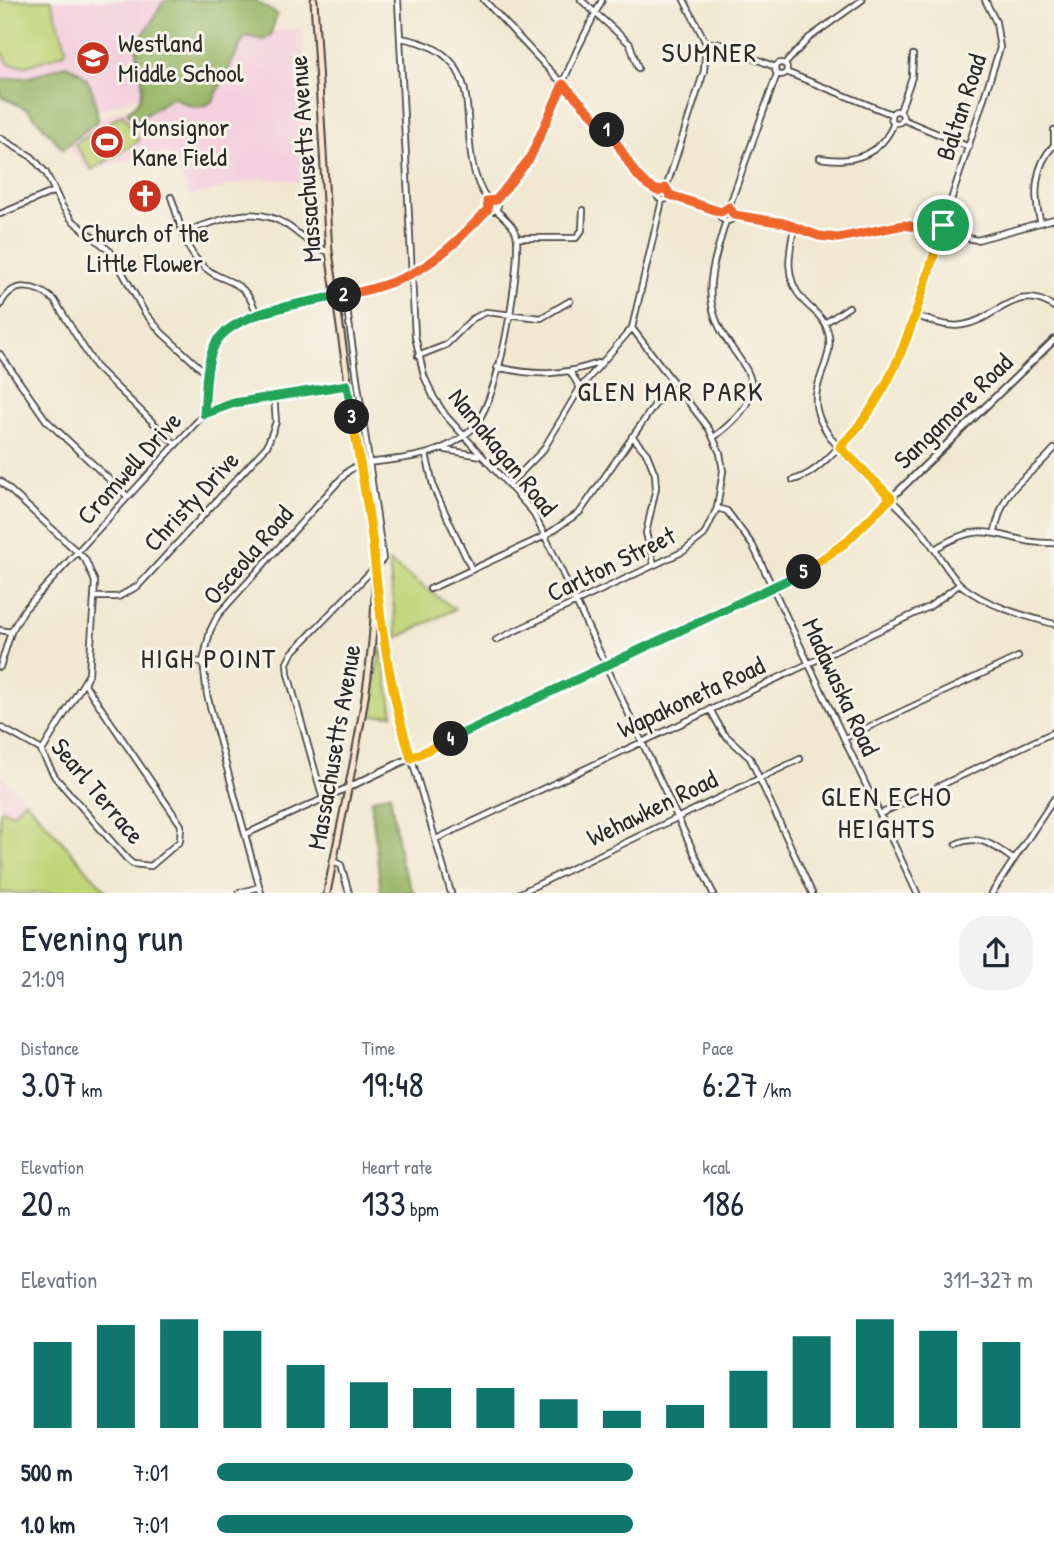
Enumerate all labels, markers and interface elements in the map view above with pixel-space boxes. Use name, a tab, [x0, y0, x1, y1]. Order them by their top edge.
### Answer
place label: Westland Middle School	[118, 25, 244, 90]
district label: SUMNER	[662, 33, 758, 71]
school or university icon: Westland Middle School	[74, 39, 112, 77]
street label: Baltan Road	[927, 49, 994, 164]
street label: Massachusetts Avenue	[280, 54, 329, 264]
place label: Monsignor Kane Field	[132, 109, 229, 174]
pin: 1	[590, 113, 624, 148]
text: 1	[603, 116, 610, 142]
sports icon: Monsignor Kane Field	[88, 123, 126, 161]
church icon: Church of the Little Flower	[126, 177, 164, 215]
pin	[913, 195, 973, 255]
icon: arrive	[924, 206, 962, 244]
place label: Church of the Little Flower	[81, 215, 209, 280]
pin: 2	[326, 278, 362, 312]
text: 2	[339, 281, 348, 307]
street label: Sangamore Road	[886, 345, 1020, 476]
district label: GLEN MAR PARK	[577, 372, 765, 410]
street label: Namakagan Road	[441, 380, 566, 523]
pin: 3	[334, 400, 370, 434]
text: 3	[347, 403, 356, 429]
street label: Cromwell Drive	[68, 404, 189, 532]
street label: Christy Drive	[135, 443, 246, 559]
street label: Osceola Road	[195, 497, 301, 612]
street label: Carlton Street	[541, 517, 682, 610]
pin: 5	[786, 554, 822, 590]
text: 5	[799, 558, 808, 584]
street label: Madawaska Road	[794, 612, 889, 761]
district label: HIGH POINT	[141, 639, 277, 677]
street label: Massachusetts Avenue	[298, 642, 369, 852]
street label: Wapakoneta Road	[612, 647, 770, 746]
pin: 4	[434, 722, 468, 756]
text: 4	[447, 725, 454, 751]
street label: Searl Terrace	[44, 730, 153, 851]
street label: Wehawken Road	[581, 761, 723, 854]
district label: GLEN ECHO HEIGHTS	[821, 777, 953, 847]
text: Evening run	[21, 911, 184, 963]
button: share	[959, 916, 1033, 990]
text: 21:09	[21, 963, 64, 994]
text: Distance	[21, 1035, 79, 1061]
text: Time	[362, 1035, 395, 1061]
text: Pace	[702, 1035, 734, 1061]
text: 3.07	[21, 1061, 77, 1108]
text: 19:48	[362, 1061, 424, 1108]
text: 6:27	[702, 1061, 758, 1108]
text: km	[77, 1077, 102, 1103]
text: /km	[758, 1077, 791, 1103]
text: Elevation	[21, 1154, 84, 1180]
text: Heart rate	[362, 1154, 433, 1180]
text: kcal	[702, 1154, 730, 1180]
text: 20	[21, 1180, 53, 1227]
text: 133	[362, 1180, 406, 1227]
text: 186	[702, 1180, 744, 1227]
text: m	[53, 1196, 70, 1222]
text: bpm	[406, 1196, 439, 1222]
text: Elevation	[21, 1264, 97, 1295]
text: 311–327 m	[943, 1264, 1033, 1295]
text: 500 m	[21, 1457, 72, 1488]
text: 7:01	[133, 1457, 168, 1488]
text: 1.0 km	[21, 1509, 75, 1540]
text: 7:01	[133, 1509, 168, 1540]

